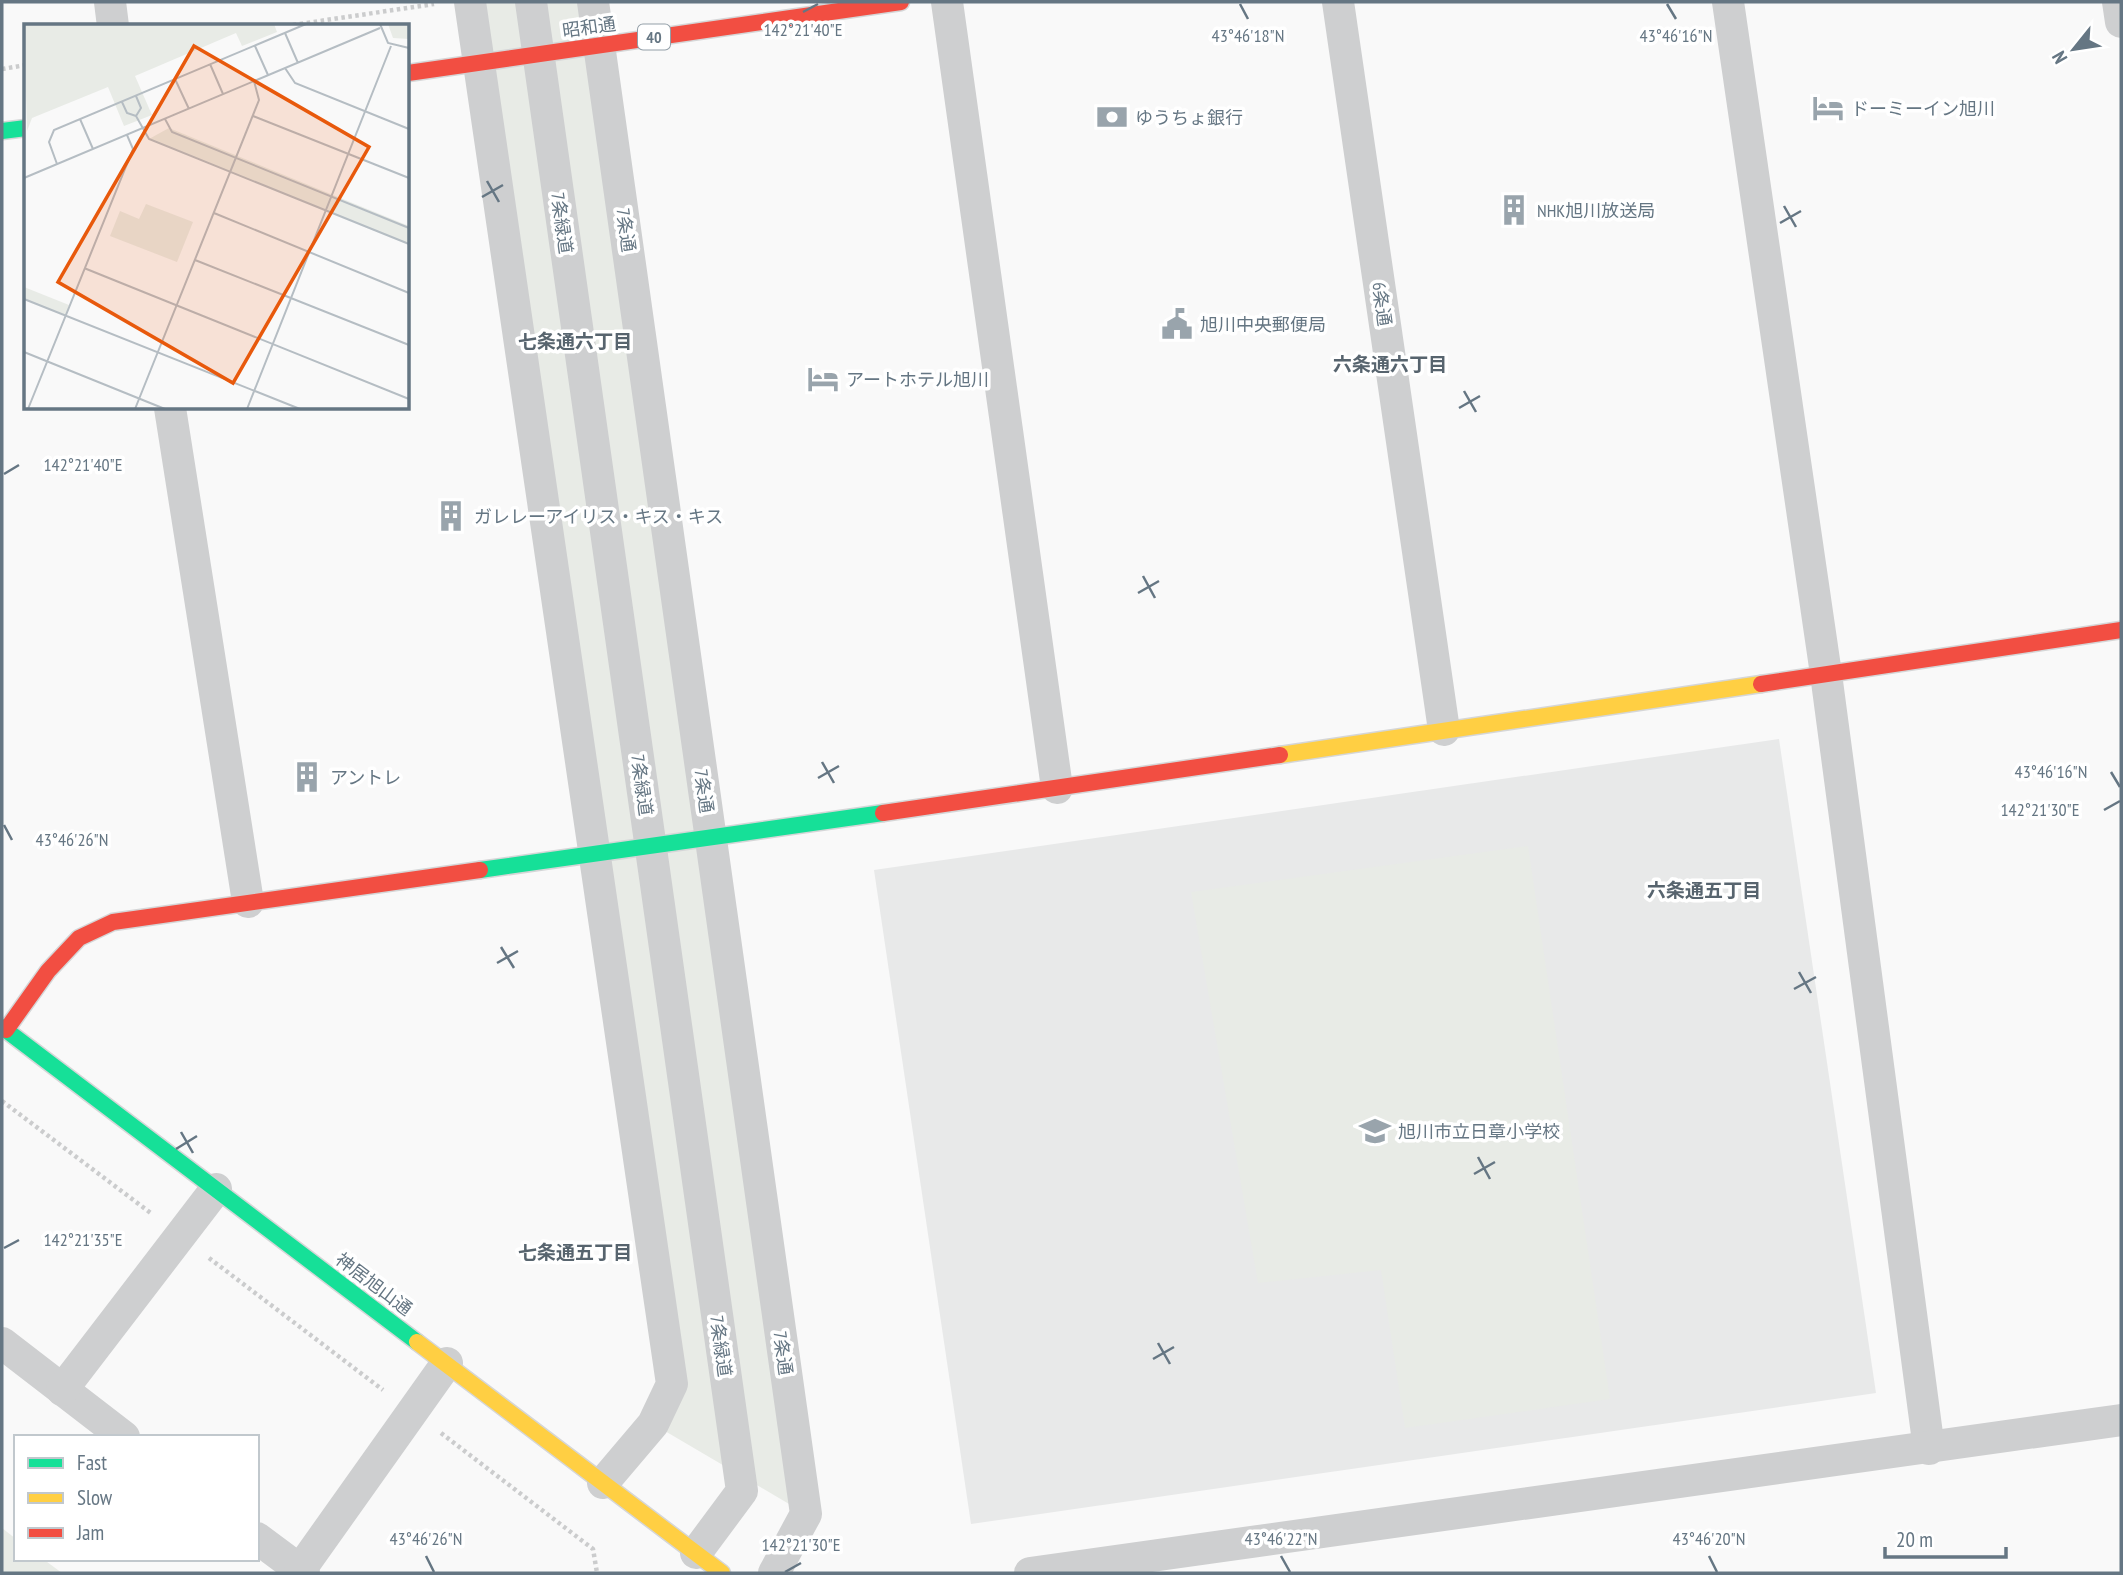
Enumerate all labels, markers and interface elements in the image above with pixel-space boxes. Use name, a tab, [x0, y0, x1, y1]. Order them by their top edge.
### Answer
street label: 昭和通	[561, 12, 617, 42]
north arrow	[2039, 14, 2109, 84]
text: 142°21'40"E	[764, 18, 842, 41]
inset map	[24, 24, 410, 410]
road number: 40	[638, 24, 670, 50]
text: 43°46'18"N	[1212, 24, 1284, 47]
text: 43°46'16"N	[1640, 24, 1712, 47]
text: N	[2046, 47, 2072, 68]
hotel icon: ドーミーイン旭川	[1811, 91, 1845, 125]
place label: ドーミーイン旭川	[1851, 97, 1995, 120]
bank icon: ゆうちょ銀行	[1095, 100, 1129, 134]
place label: ゆうちょ銀行	[1135, 106, 1243, 129]
street label: 7条緑道	[546, 191, 578, 255]
building icon: NHK旭川放送局	[1497, 193, 1531, 227]
place label: NHK旭川放送局	[1537, 199, 1655, 222]
street label: 7条通	[612, 207, 640, 253]
street label: 6条通	[1368, 281, 1396, 327]
public building icon: 旭川中央郵便局	[1160, 307, 1194, 341]
place label: 旭川中央郵便局	[1200, 313, 1326, 336]
district label: 七条通六丁目	[518, 329, 632, 353]
district label: 六条通六丁目	[1333, 352, 1447, 376]
hotel icon: アートホテル旭川	[806, 362, 840, 396]
place label: アートホテル旭川	[846, 368, 989, 391]
text: 142°21'40"E	[44, 453, 122, 476]
building icon: ガレレーアイリス・キス・キス	[434, 499, 468, 533]
place label: ガレレーアイリス・キス・キス	[474, 505, 723, 528]
street label: 7条緑道	[626, 753, 658, 817]
building icon: アントレ	[290, 760, 324, 794]
text: 43°46'16"N	[2015, 760, 2087, 783]
place label: アントレ	[330, 766, 401, 789]
street label: 7条通	[690, 768, 718, 814]
text: 142°21'30"E	[2001, 798, 2079, 821]
text: 43°46'26"N	[36, 828, 108, 851]
district label: 六条通五丁目	[1647, 878, 1761, 902]
school or university icon: 旭川市立日章小学校	[1358, 1114, 1392, 1148]
place label: 旭川市立日章小学校	[1398, 1120, 1560, 1143]
text: 142°21'35"E	[44, 1228, 122, 1251]
district label: 七条通五丁目	[518, 1240, 632, 1264]
street label: 神居旭山通	[331, 1248, 417, 1320]
street label: 7条緑道	[705, 1314, 737, 1378]
street label: 7条通	[769, 1330, 797, 1376]
legend	[14, 1435, 259, 1561]
text: Fast	[77, 1449, 107, 1476]
text: Slow	[77, 1484, 113, 1511]
scale bar	[1885, 1516, 2006, 1560]
text: Jam	[76, 1519, 104, 1546]
text: 20 m	[1896, 1526, 1933, 1553]
text: 43°46'26"N	[390, 1527, 462, 1550]
text: 43°46'22"N	[1245, 1527, 1317, 1550]
text: 43°46'20"N	[1673, 1527, 1745, 1550]
text: 142°21'30"E	[762, 1533, 840, 1556]

